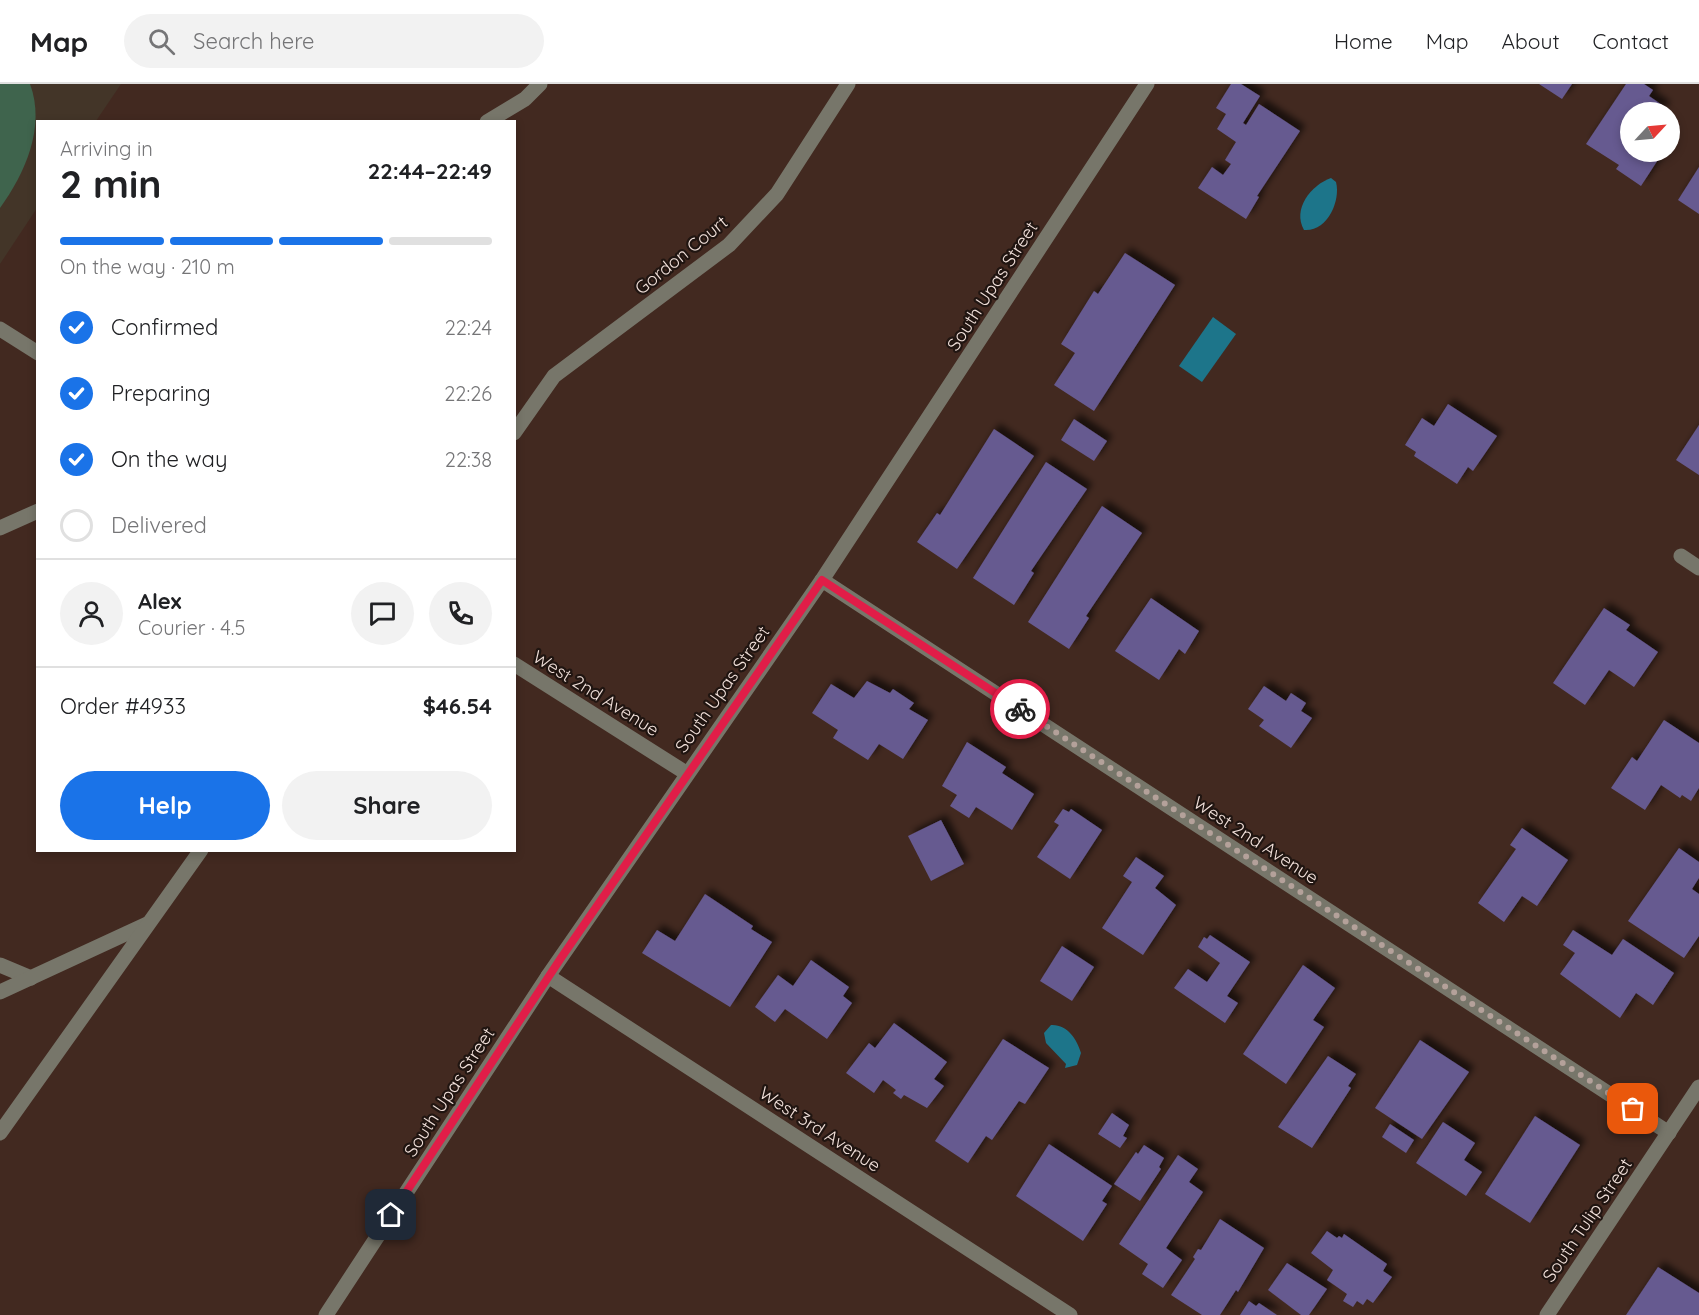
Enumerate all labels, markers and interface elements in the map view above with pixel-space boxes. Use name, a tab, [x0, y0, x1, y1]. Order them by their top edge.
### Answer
search box	[124, 14, 544, 68]
text: Map	[30, 24, 88, 59]
icon: search	[145, 25, 178, 58]
text: Search here	[193, 27, 315, 55]
text: Home	[1334, 28, 1393, 54]
text: Map	[1426, 28, 1469, 54]
text: About	[1502, 28, 1560, 54]
text: Contact	[1593, 28, 1669, 54]
north arrow	[1620, 102, 1680, 162]
map controls	[1620, 102, 1680, 162]
text: Arriving in	[60, 136, 153, 161]
text: 22:44–22:49	[368, 157, 492, 185]
text: 2 min	[60, 159, 162, 208]
street label: Gordon Court	[630, 211, 732, 299]
street label: South Upas Street	[942, 217, 1042, 355]
text: On the way · 210 m	[60, 254, 235, 279]
icon: check	[60, 311, 93, 344]
text: Confirmed	[111, 313, 218, 341]
text: 22:24	[445, 315, 492, 340]
icon: check	[60, 377, 93, 410]
text: Preparing	[111, 379, 211, 407]
text: 22:26	[444, 381, 492, 406]
icon: check	[60, 443, 93, 476]
text: On the way	[111, 445, 227, 473]
text: 22:38	[445, 447, 492, 472]
text: Delivered	[111, 511, 207, 539]
button: person	[60, 582, 123, 645]
button: chat	[351, 582, 414, 645]
button: phone	[429, 582, 492, 645]
text: Alex	[138, 587, 181, 615]
text: Courier · 4.5	[138, 615, 245, 640]
street label: South Upas Street	[670, 621, 774, 757]
street label: West 2nd Avenue	[529, 645, 663, 741]
courier	[990, 679, 1050, 739]
text: Order #4933	[60, 692, 186, 720]
text: $46.54	[423, 692, 492, 720]
icon: bike	[1004, 693, 1037, 726]
button: Help	[60, 771, 270, 840]
button: Share	[282, 771, 492, 840]
street label: West 2nd Avenue	[1189, 791, 1323, 889]
street label: South Upas Street	[399, 1023, 499, 1161]
street label: West 3rd Avenue	[755, 1081, 885, 1177]
pin	[1607, 1083, 1658, 1134]
icon: bag	[1616, 1092, 1649, 1125]
street label: South Tulip Street	[1537, 1154, 1637, 1286]
pin	[365, 1189, 416, 1240]
icon: home	[374, 1198, 407, 1231]

